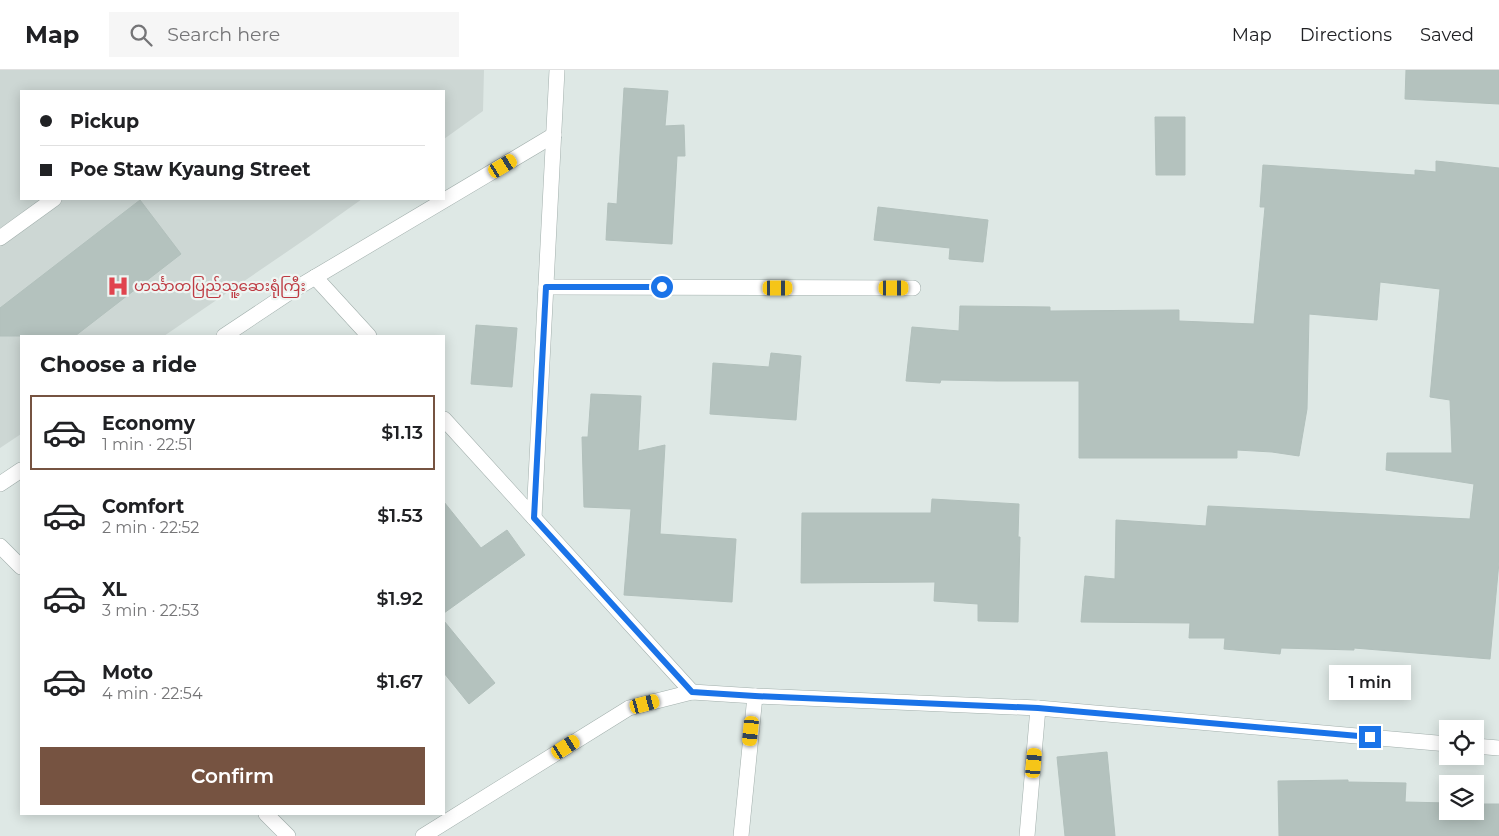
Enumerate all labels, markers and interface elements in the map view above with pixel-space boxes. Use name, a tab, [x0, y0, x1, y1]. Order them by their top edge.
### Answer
search box	[109, 12, 459, 57]
text: Map	[25, 20, 79, 49]
icon: search	[127, 21, 155, 49]
text: Search here	[167, 23, 280, 46]
text: Map	[1232, 24, 1272, 46]
text: Directions	[1300, 24, 1392, 46]
text: Saved	[1420, 24, 1474, 46]
text: Pickup	[70, 110, 139, 133]
car	[486, 152, 519, 180]
text: Poe Staw Kyaung Street	[70, 158, 311, 181]
hospital icon: ဟင်္သာတပြည်သူ့ဆေးရုံကြီး	[105, 273, 131, 299]
place label: ဟင်္သာတပြည်သူ့ဆေးရုံကြီး	[134, 276, 306, 298]
route start	[651, 276, 673, 298]
car	[763, 281, 793, 296]
car	[879, 281, 909, 296]
text: Choose a ride	[40, 351, 197, 378]
icon: car	[42, 410, 87, 455]
text: Economy	[102, 412, 195, 435]
text: $1.13	[381, 421, 423, 444]
text: 1 min · 22:51	[102, 435, 193, 454]
icon: car	[42, 493, 87, 538]
text: Comfort	[102, 495, 184, 518]
text: $1.53	[377, 504, 423, 527]
text: 2 min · 22:52	[102, 518, 199, 537]
icon: car	[42, 576, 87, 621]
text: XL	[102, 578, 127, 601]
text: $1.92	[376, 587, 423, 610]
text: 3 min · 22:53	[102, 601, 199, 620]
icon: car	[42, 659, 87, 704]
text: Moto	[102, 661, 153, 684]
callout: 1 min	[1329, 664, 1411, 700]
text: $1.67	[376, 670, 423, 693]
text: 1 min	[1349, 673, 1391, 692]
text: 4 min · 22:54	[102, 684, 202, 703]
car	[628, 693, 661, 715]
car	[741, 715, 760, 747]
map controls	[1439, 720, 1484, 820]
button: locate	[1439, 720, 1484, 765]
route end	[1359, 726, 1381, 748]
car	[549, 733, 582, 761]
button: Confirm	[40, 747, 425, 805]
car	[1025, 747, 1042, 779]
button: layers	[1439, 775, 1484, 820]

